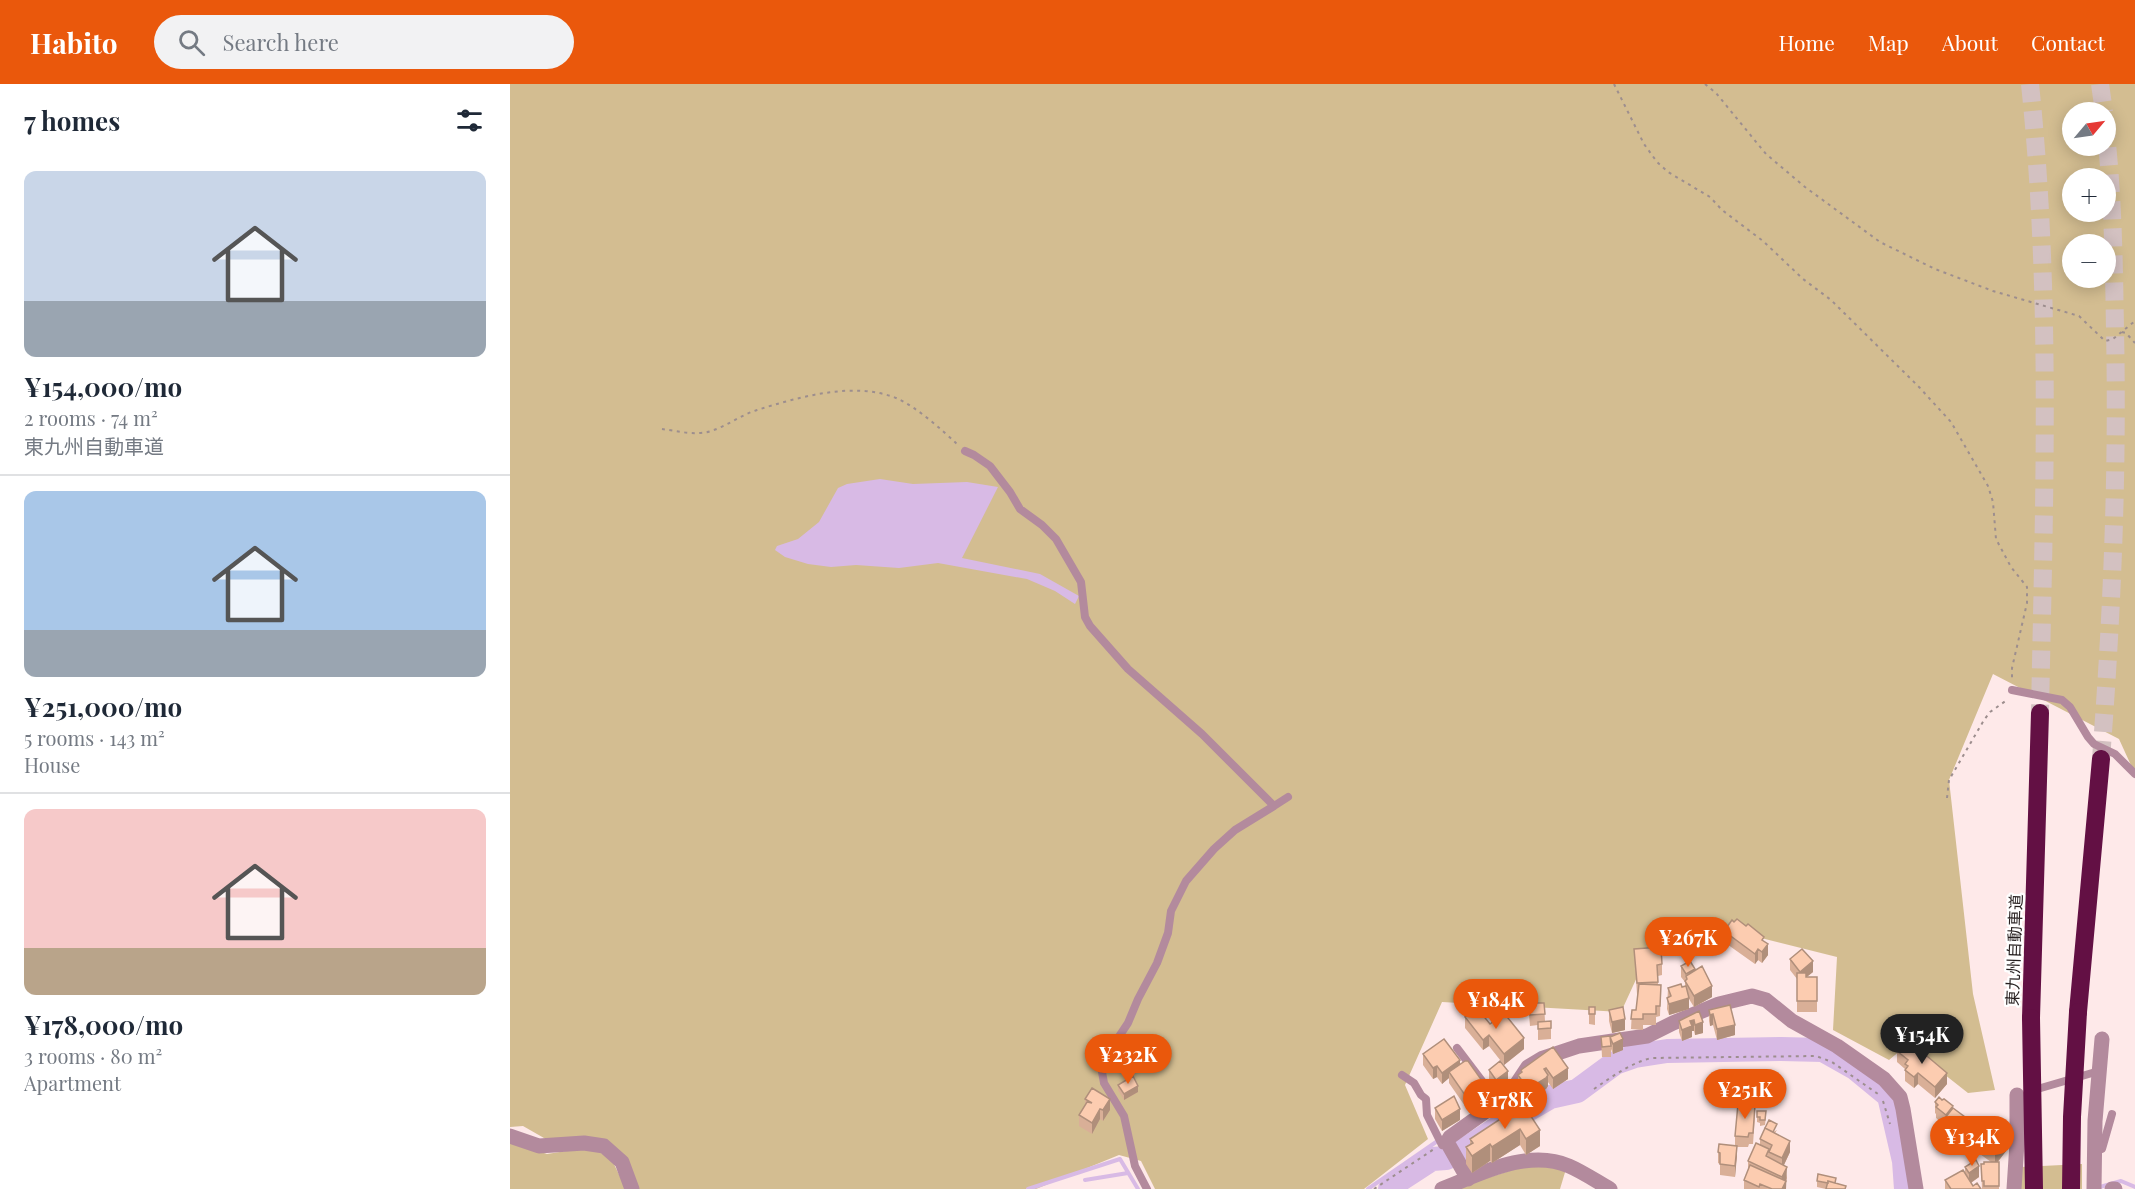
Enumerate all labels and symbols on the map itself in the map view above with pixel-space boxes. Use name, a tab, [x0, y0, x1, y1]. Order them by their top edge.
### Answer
north arrow	[2062, 102, 2116, 156]
street label: 東九州自動車道	[2001, 894, 2026, 1006]
pin: ¥267K	[1646, 917, 1730, 968]
pin: ¥184K	[1454, 979, 1538, 1030]
pin: ¥154K	[1880, 1014, 1964, 1065]
pin: ¥232K	[1086, 1034, 1170, 1085]
pin: ¥251K	[1703, 1069, 1787, 1120]
pin: ¥178K	[1463, 1079, 1547, 1130]
pin: ¥134K	[1930, 1116, 2014, 1167]

